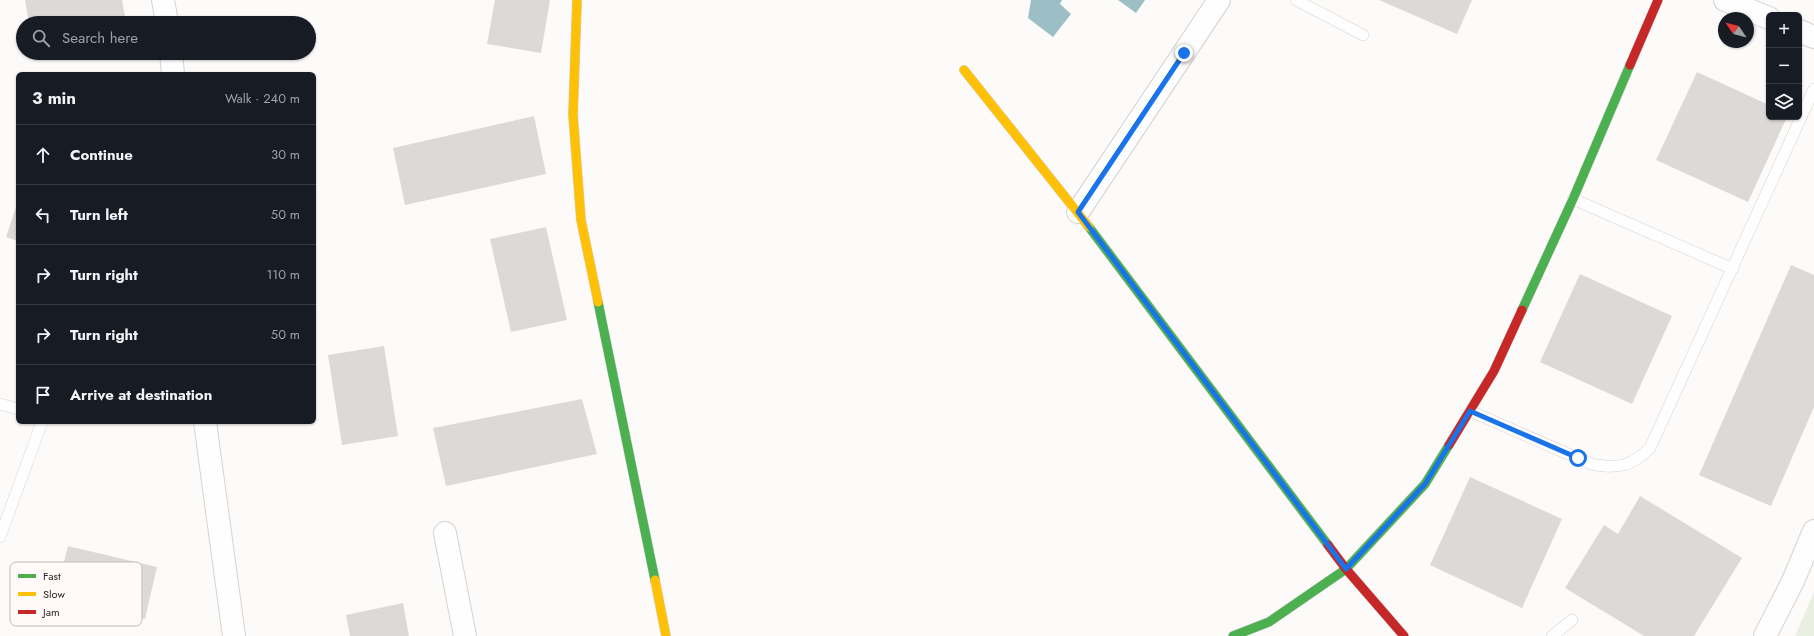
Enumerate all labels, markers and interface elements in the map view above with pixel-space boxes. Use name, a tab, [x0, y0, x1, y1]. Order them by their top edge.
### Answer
north arrow	[1718, 12, 1754, 48]
map controls	[1766, 12, 1802, 120]
button: +	[1766, 12, 1802, 48]
search box	[16, 16, 316, 60]
icon: search	[30, 27, 52, 49]
text: Search here	[62, 27, 138, 49]
route end	[1175, 44, 1193, 62]
button: −	[1766, 48, 1802, 84]
button: layers	[1766, 84, 1802, 120]
text: 3 min	[32, 86, 76, 110]
text: Walk · 240 m	[225, 89, 300, 108]
icon: ahead	[32, 144, 54, 166]
text: Continue	[70, 144, 133, 166]
text: 30 m	[271, 145, 300, 164]
icon: left	[32, 204, 54, 226]
text: Turn left	[70, 204, 128, 226]
text: 50 m	[271, 205, 300, 224]
icon: right	[32, 264, 54, 286]
text: Turn right	[70, 264, 138, 286]
text: 110 m	[266, 265, 300, 284]
icon: right	[32, 324, 54, 346]
text: Turn right	[70, 324, 138, 346]
text: 50 m	[271, 325, 300, 344]
icon: arrive	[32, 384, 54, 406]
text: Arrive at destination	[70, 384, 212, 406]
route start	[1569, 449, 1587, 467]
legend	[10, 562, 142, 626]
text: Fast	[43, 568, 61, 584]
text: Slow	[43, 586, 65, 602]
text: Jam	[41, 604, 60, 620]

